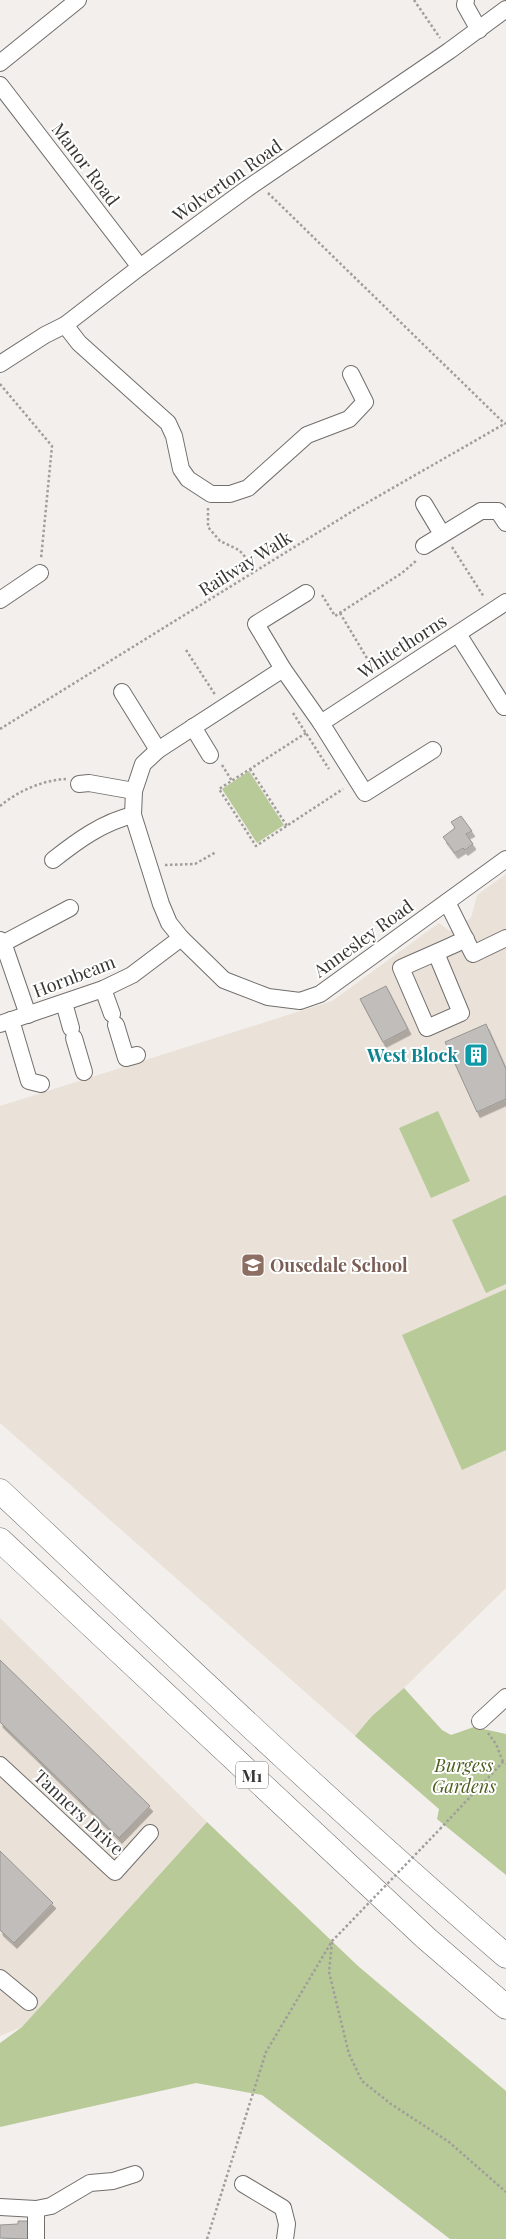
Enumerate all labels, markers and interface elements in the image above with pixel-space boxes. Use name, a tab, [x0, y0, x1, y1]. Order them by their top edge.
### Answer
street label: Manor Road	[47, 118, 125, 211]
street label: Wolverton Road	[167, 133, 287, 227]
street label: Railway Walk	[194, 525, 296, 601]
street label: Whitethorns	[352, 608, 451, 684]
street label: Annesley Road	[307, 893, 418, 983]
street label: Hornbeam	[29, 949, 119, 1003]
building icon: West Block	[463, 1042, 489, 1068]
place label: West Block	[366, 1043, 458, 1067]
school or university icon: Ousedale School	[240, 1252, 266, 1278]
place label: Ousedale School	[270, 1253, 408, 1277]
park label: Burgess Gardens	[432, 1753, 496, 1798]
road number: M1	[236, 1762, 268, 1788]
street label: Tanners Drive	[29, 1764, 129, 1860]

